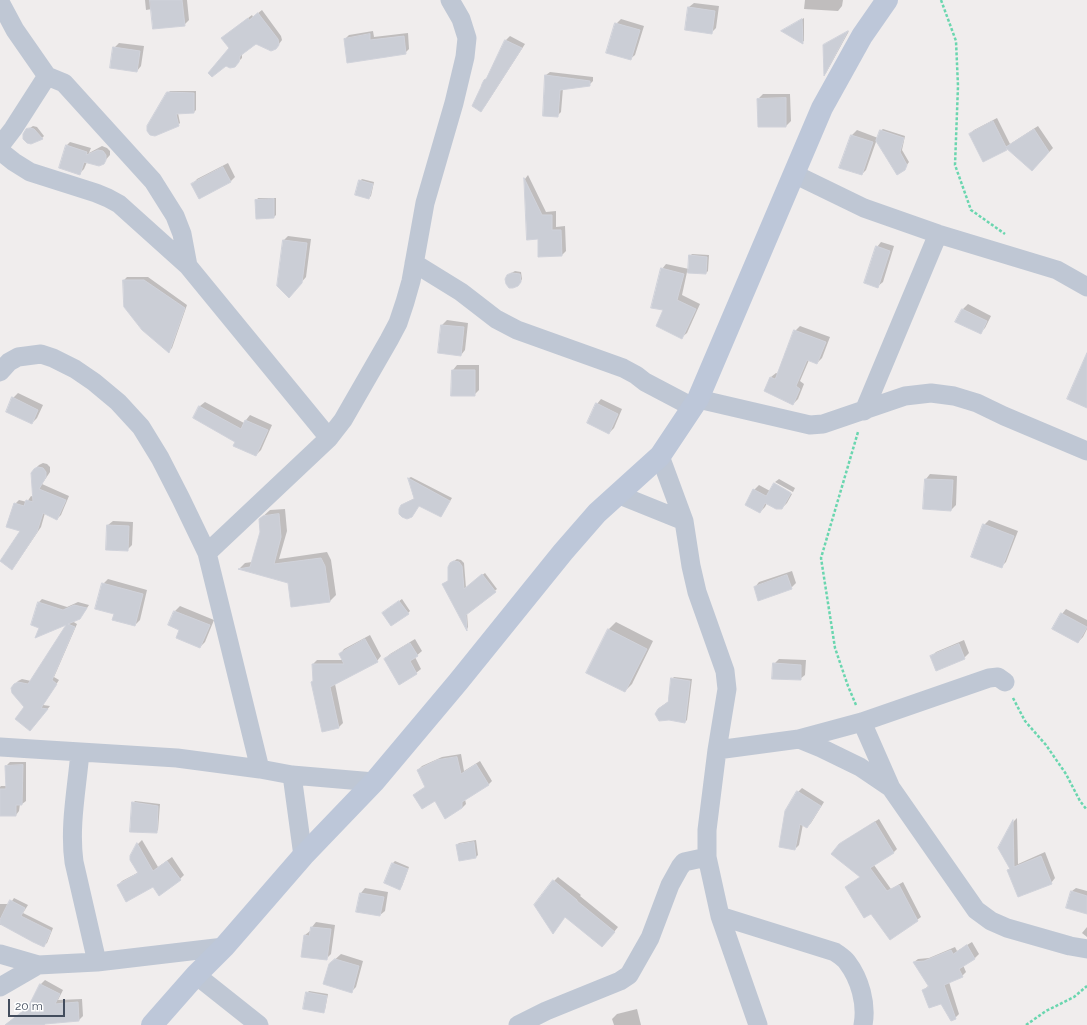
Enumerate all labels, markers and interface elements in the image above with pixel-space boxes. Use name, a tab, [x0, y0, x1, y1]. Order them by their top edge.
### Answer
scale bar	[10, 991, 67, 1017]
text: 20 m	[15, 999, 43, 1013]

